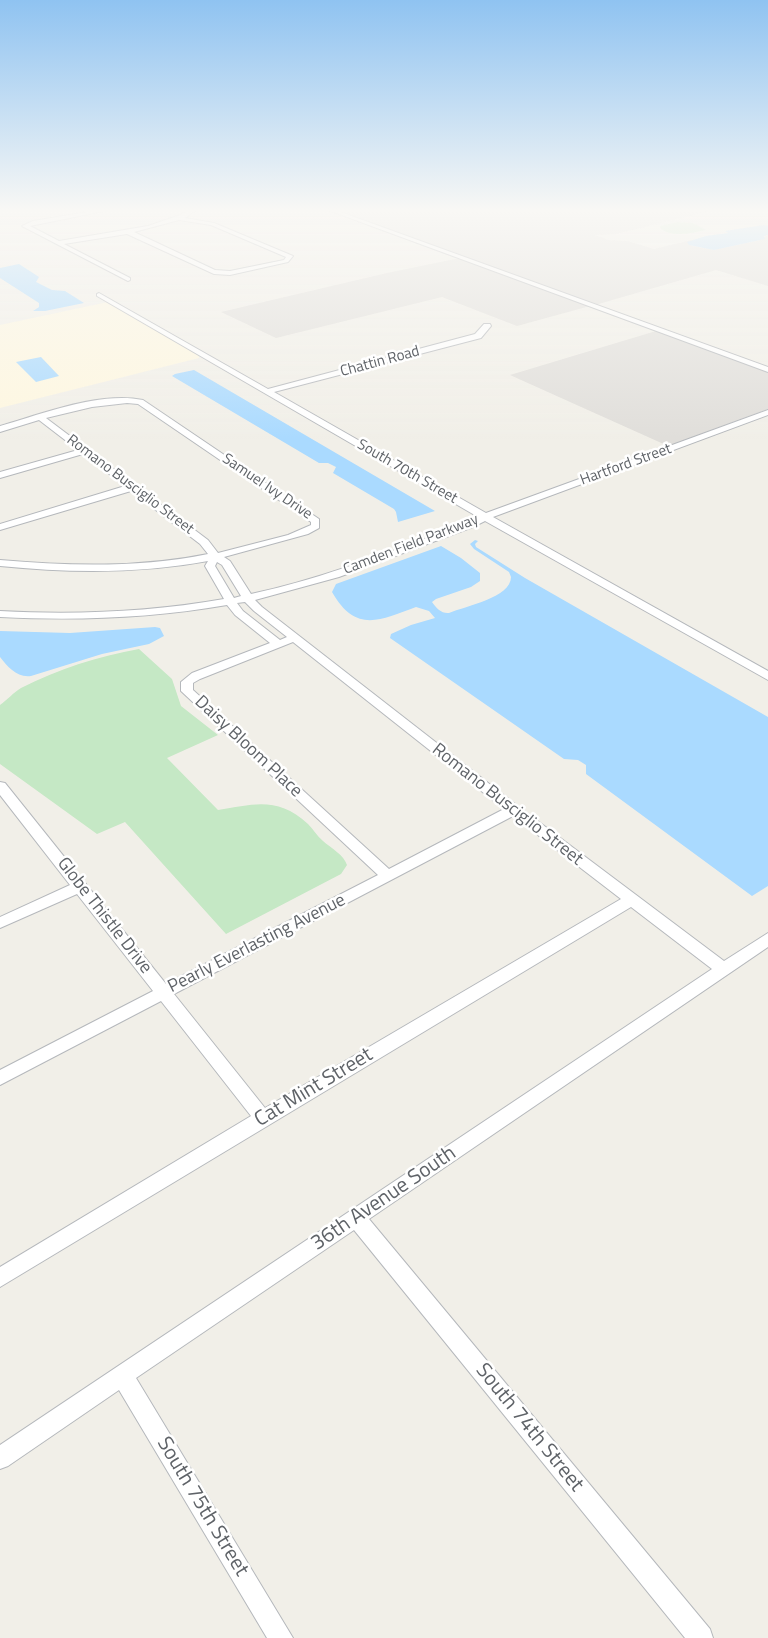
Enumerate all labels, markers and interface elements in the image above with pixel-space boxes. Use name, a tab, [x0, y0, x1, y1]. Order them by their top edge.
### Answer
street label: Chattin Road	[338, 343, 422, 381]
street label: Romano Busciglio Street	[63, 431, 197, 539]
street label: South 70th Street	[354, 436, 460, 508]
street label: Hartford Street	[578, 440, 674, 490]
street label: Samuel Ivy Drive	[219, 450, 315, 524]
street label: Camden Field Parkway	[341, 511, 481, 579]
street label: Daisy Bloom Place	[190, 692, 306, 802]
street label: Romano Busciglio Street	[427, 739, 587, 871]
street label: Globe Thistle Drive	[52, 854, 156, 978]
street label: Pearly Everlasting Avenue	[165, 890, 349, 998]
street label: Cat Mint Street	[250, 1043, 378, 1133]
street label: 36th Avenue South	[307, 1141, 461, 1257]
street label: South 74th Street	[470, 1359, 588, 1497]
street label: South 75th Street	[151, 1433, 253, 1581]

